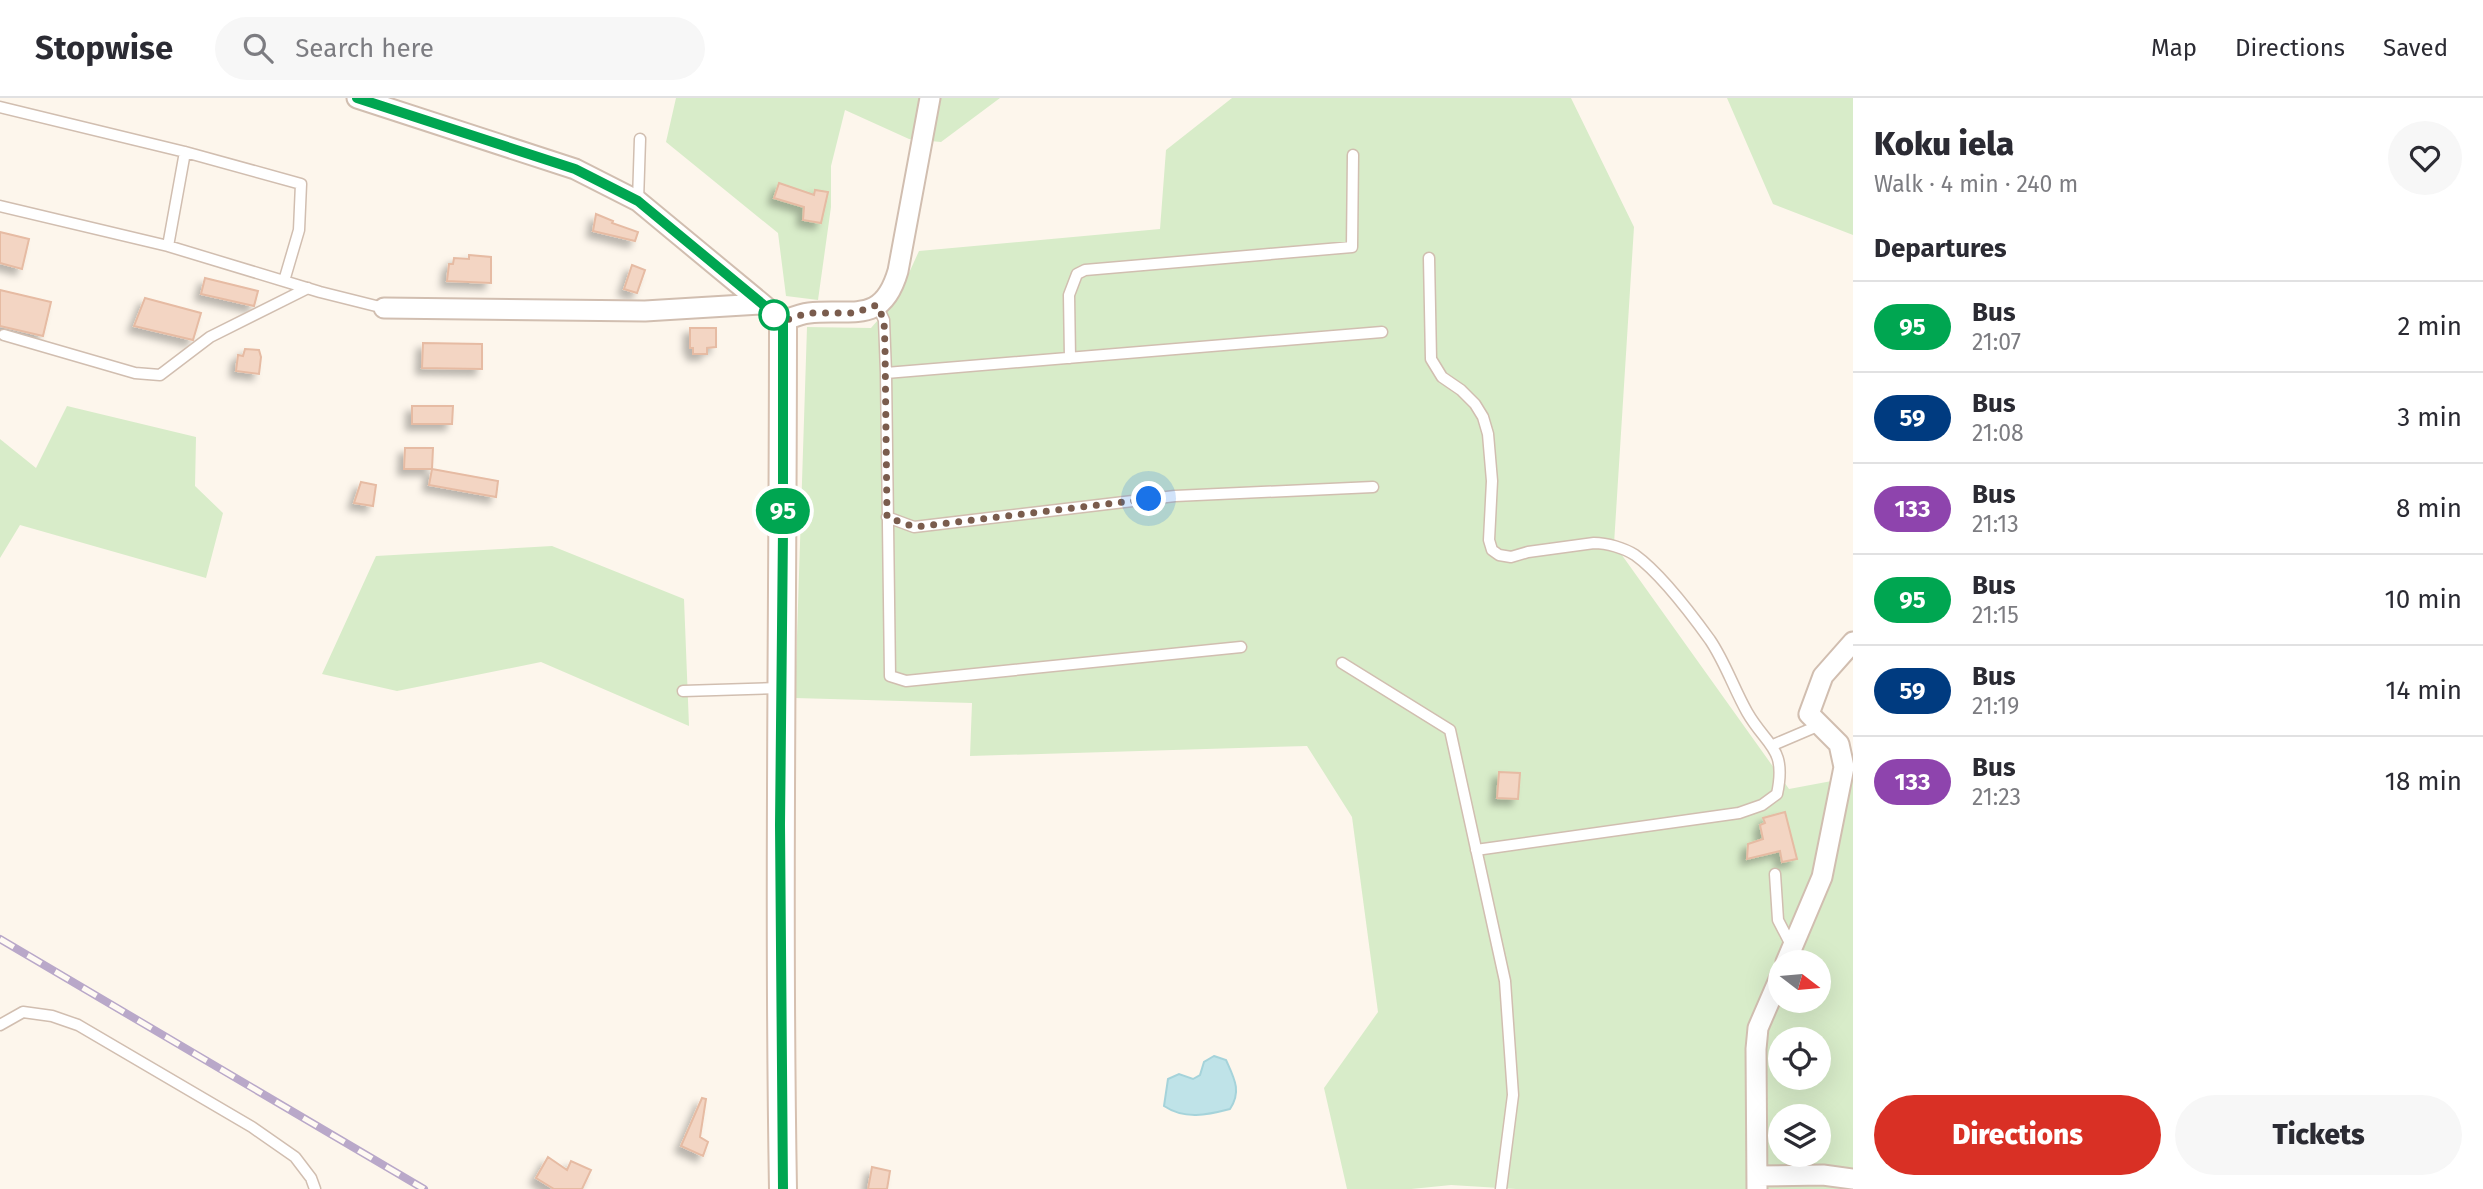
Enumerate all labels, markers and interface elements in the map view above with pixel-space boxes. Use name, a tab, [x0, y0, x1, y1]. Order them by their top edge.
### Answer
search box	[215, 17, 705, 80]
text: Stopwise	[35, 28, 173, 68]
icon: search	[239, 29, 277, 67]
text: Search here	[295, 33, 434, 64]
text: Map	[2151, 34, 2197, 62]
text: Directions	[2235, 34, 2345, 62]
text: Saved	[2383, 34, 2448, 62]
button: heart	[2388, 121, 2462, 195]
text: Koku iela	[1874, 124, 2014, 164]
text: Walk · 4 min · 240 m	[1874, 170, 2078, 198]
text: Departures	[1874, 233, 2007, 264]
text: Bus	[1972, 297, 2015, 328]
unlabelled marker	[759, 300, 789, 330]
text: 2 min	[2397, 311, 2462, 342]
text: 95	[1899, 313, 1926, 341]
text: 21:07	[1972, 328, 2021, 356]
text: Bus	[1972, 388, 2015, 419]
text: 3 min	[2397, 402, 2462, 433]
text: 59	[1900, 404, 1925, 432]
text: 21:08	[1972, 419, 2024, 447]
text: Bus	[1972, 479, 2015, 510]
your location	[1131, 481, 1166, 516]
line badge: 95	[752, 488, 814, 534]
text: 8 min	[2396, 493, 2462, 524]
text: 133	[1894, 495, 1931, 523]
text: 95	[770, 497, 796, 525]
text: 21:13	[1972, 510, 2019, 538]
text: Bus	[1972, 570, 2015, 601]
text: 10 min	[2384, 584, 2462, 615]
text: 95	[1899, 586, 1926, 614]
text: 21:15	[1972, 601, 2019, 629]
text: Bus	[1972, 661, 2015, 692]
text: 14 min	[2385, 675, 2462, 706]
text: 59	[1900, 677, 1925, 705]
text: 21:19	[1972, 692, 2019, 720]
text: Bus	[1972, 752, 2015, 783]
text: 18 min	[2385, 766, 2462, 797]
text: 133	[1894, 768, 1931, 796]
text: 21:23	[1972, 783, 2021, 811]
north arrow	[1768, 950, 1830, 1013]
map controls	[1768, 950, 1831, 1167]
button: locate	[1768, 1027, 1831, 1090]
button: Directions	[1874, 1095, 2161, 1175]
button: Tickets	[2175, 1095, 2462, 1175]
button: layers	[1768, 1104, 1831, 1167]

